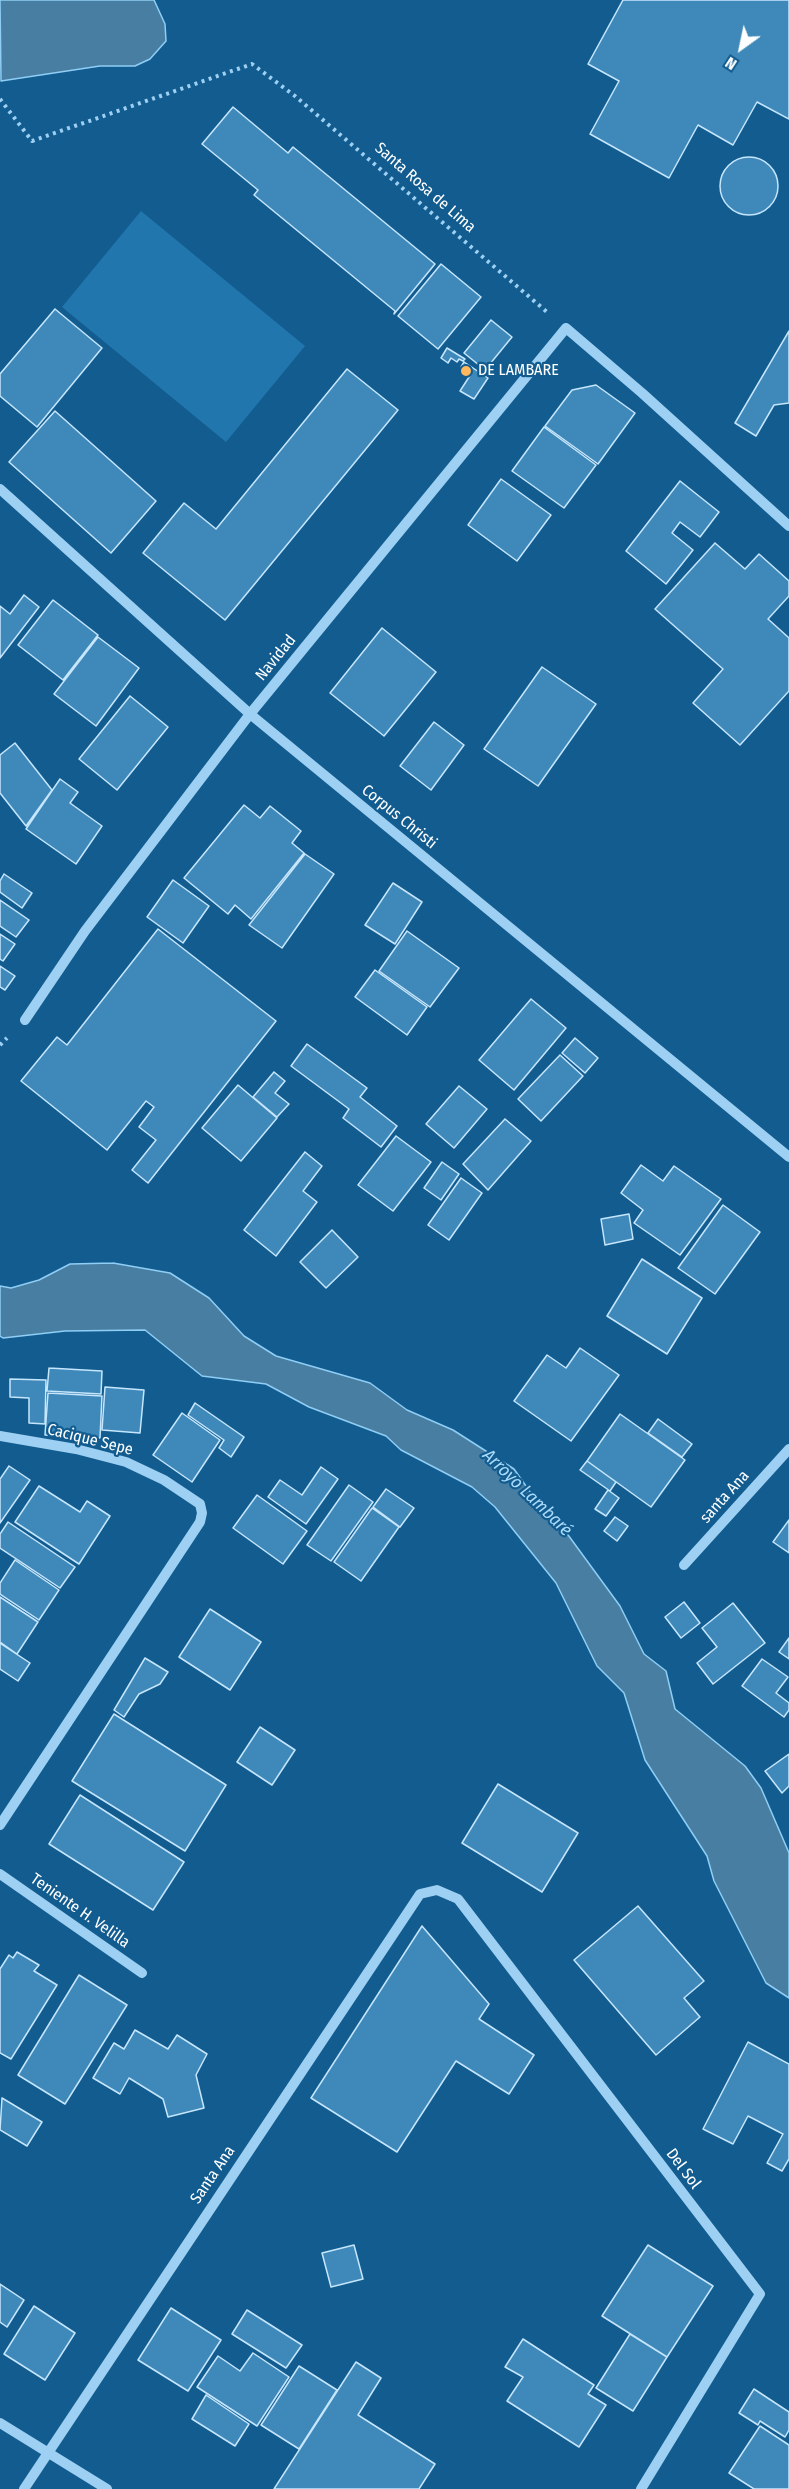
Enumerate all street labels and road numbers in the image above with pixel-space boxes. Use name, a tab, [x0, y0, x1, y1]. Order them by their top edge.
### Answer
street label: Santa Rosa de Lima	[371, 139, 479, 237]
street label: Navidad	[252, 631, 300, 685]
street label: Corpus Christi	[357, 781, 441, 853]
street label: Cacique Sepe	[45, 1420, 135, 1460]
street label: santa Ana	[696, 1467, 754, 1527]
street label: Teniente H. Velilla	[27, 1870, 133, 1952]
street label: Santa Ana	[187, 2142, 239, 2208]
street label: Del Sol	[662, 2145, 704, 2193]

